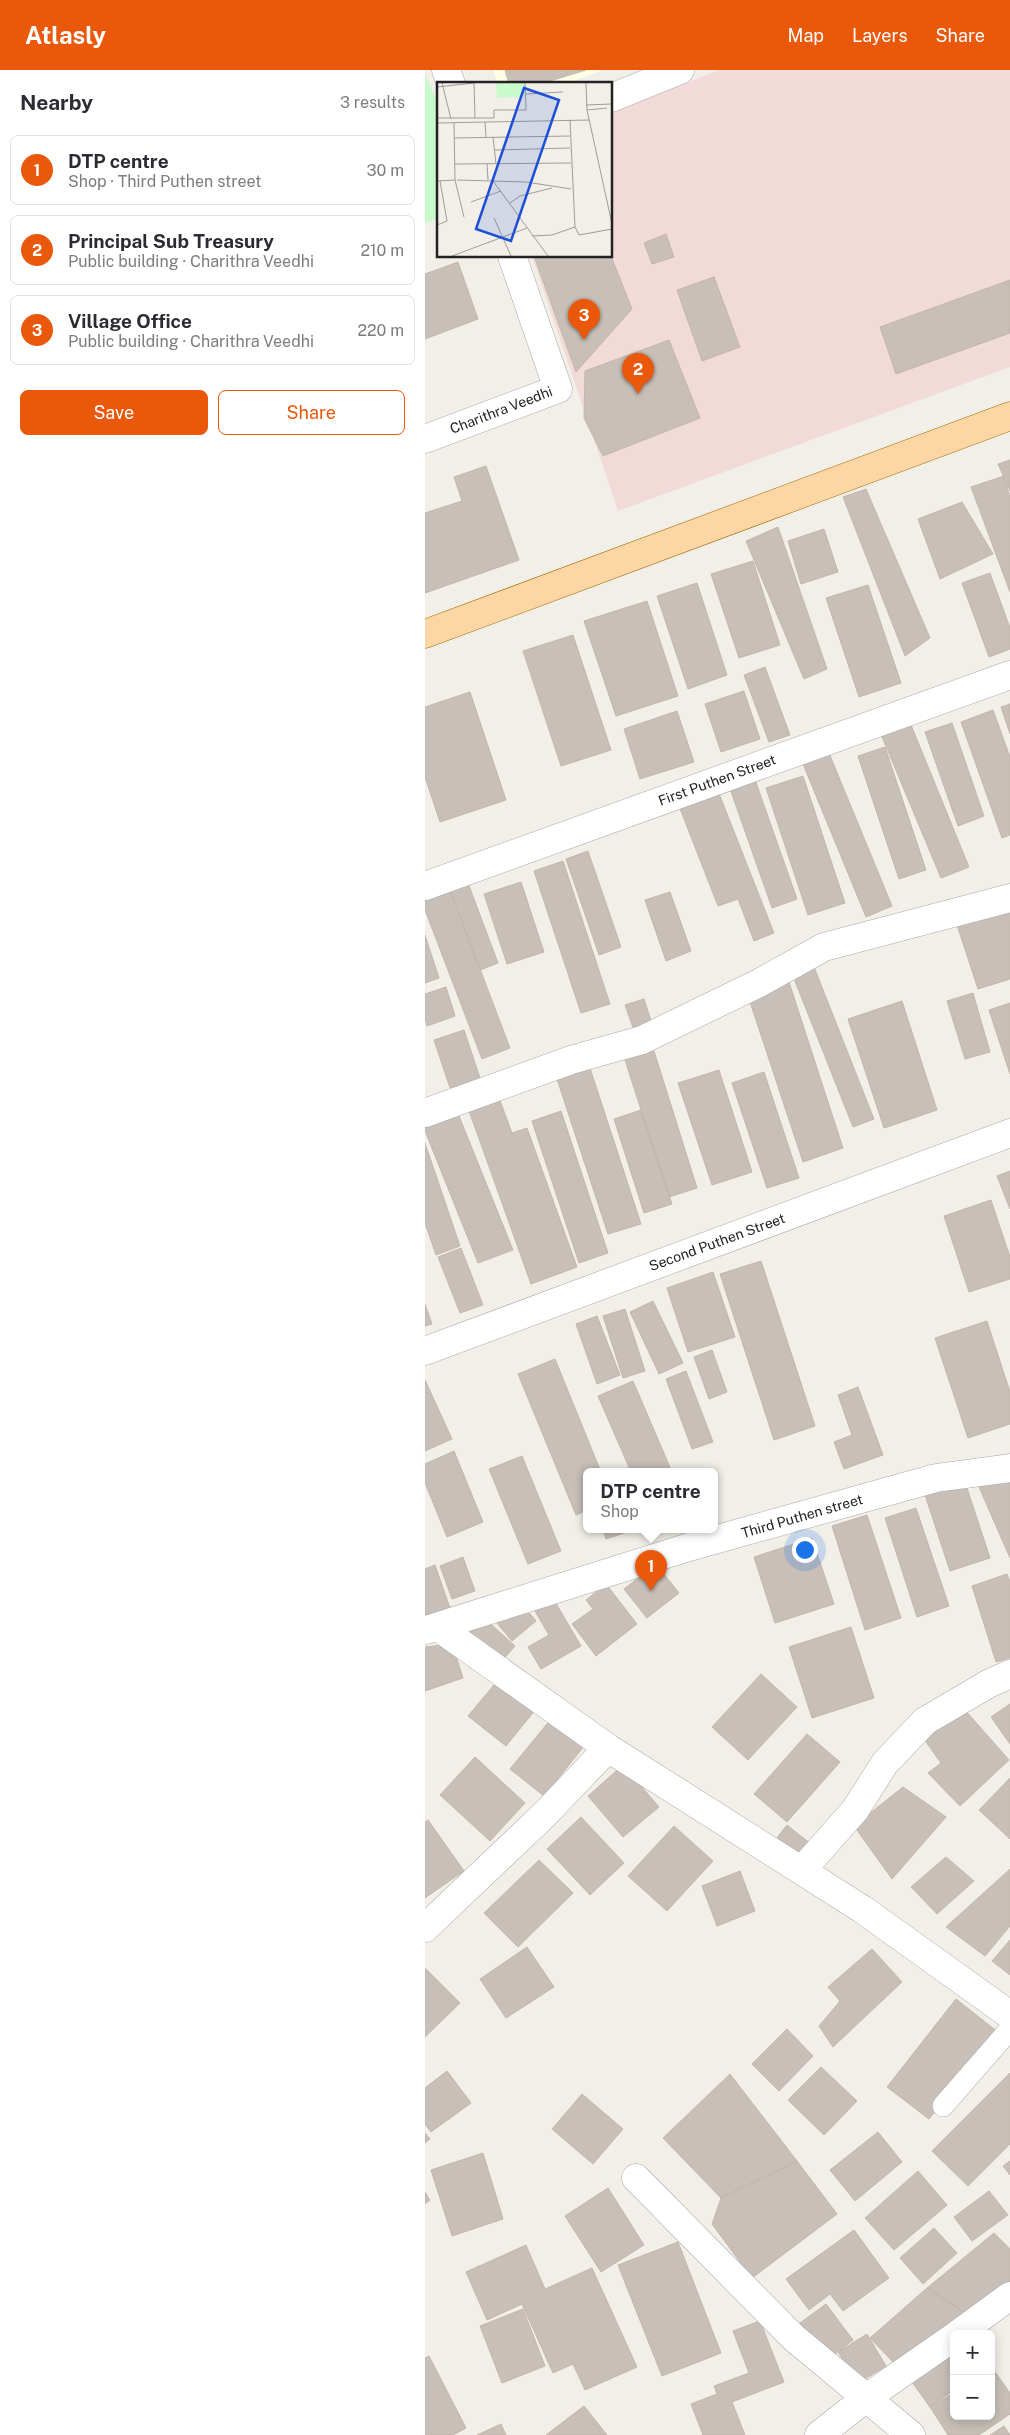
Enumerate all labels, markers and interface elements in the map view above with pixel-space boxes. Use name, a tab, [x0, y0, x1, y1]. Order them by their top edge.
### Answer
text: Atlasly	[25, 21, 106, 49]
text: Map	[788, 25, 824, 46]
text: Layers	[852, 25, 908, 46]
text: Share	[936, 25, 985, 46]
inset map	[437, 82, 613, 258]
text: Nearby	[20, 90, 93, 115]
text: 3 results	[340, 93, 405, 112]
text: DTP centre	[68, 150, 169, 172]
text: 1	[34, 161, 40, 180]
text: 30 m	[367, 161, 404, 180]
text: Shop · Third Puthen street	[68, 172, 261, 191]
text: Principal Sub Treasury	[68, 230, 274, 252]
text: 2	[32, 241, 42, 260]
text: 210 m	[360, 241, 404, 260]
text: Public building · Charithra Veedhi	[68, 252, 314, 271]
pin: 3	[568, 299, 600, 340]
text: Village Office	[68, 310, 192, 332]
text: 3	[32, 321, 42, 340]
text: 220 m	[357, 321, 404, 340]
text: Public building · Charithra Veedhi	[68, 332, 314, 351]
pin: 2	[622, 353, 654, 394]
street label: Charithra Veedhi	[447, 383, 555, 437]
button: Save	[20, 390, 208, 435]
button: Share	[218, 390, 405, 435]
street label: First Puthen Street	[656, 751, 778, 809]
street label: Second Puthen Street	[647, 1210, 787, 1274]
popup	[583, 1468, 718, 1533]
text: DTP centre	[600, 1480, 701, 1502]
street label: Third Puthen street	[739, 1491, 865, 1541]
text: Shop	[600, 1502, 639, 1521]
your location	[792, 1537, 818, 1563]
pin: 1	[635, 1550, 667, 1591]
map controls	[950, 2330, 995, 2420]
button: +	[950, 2330, 995, 2375]
button: −	[950, 2375, 995, 2420]

